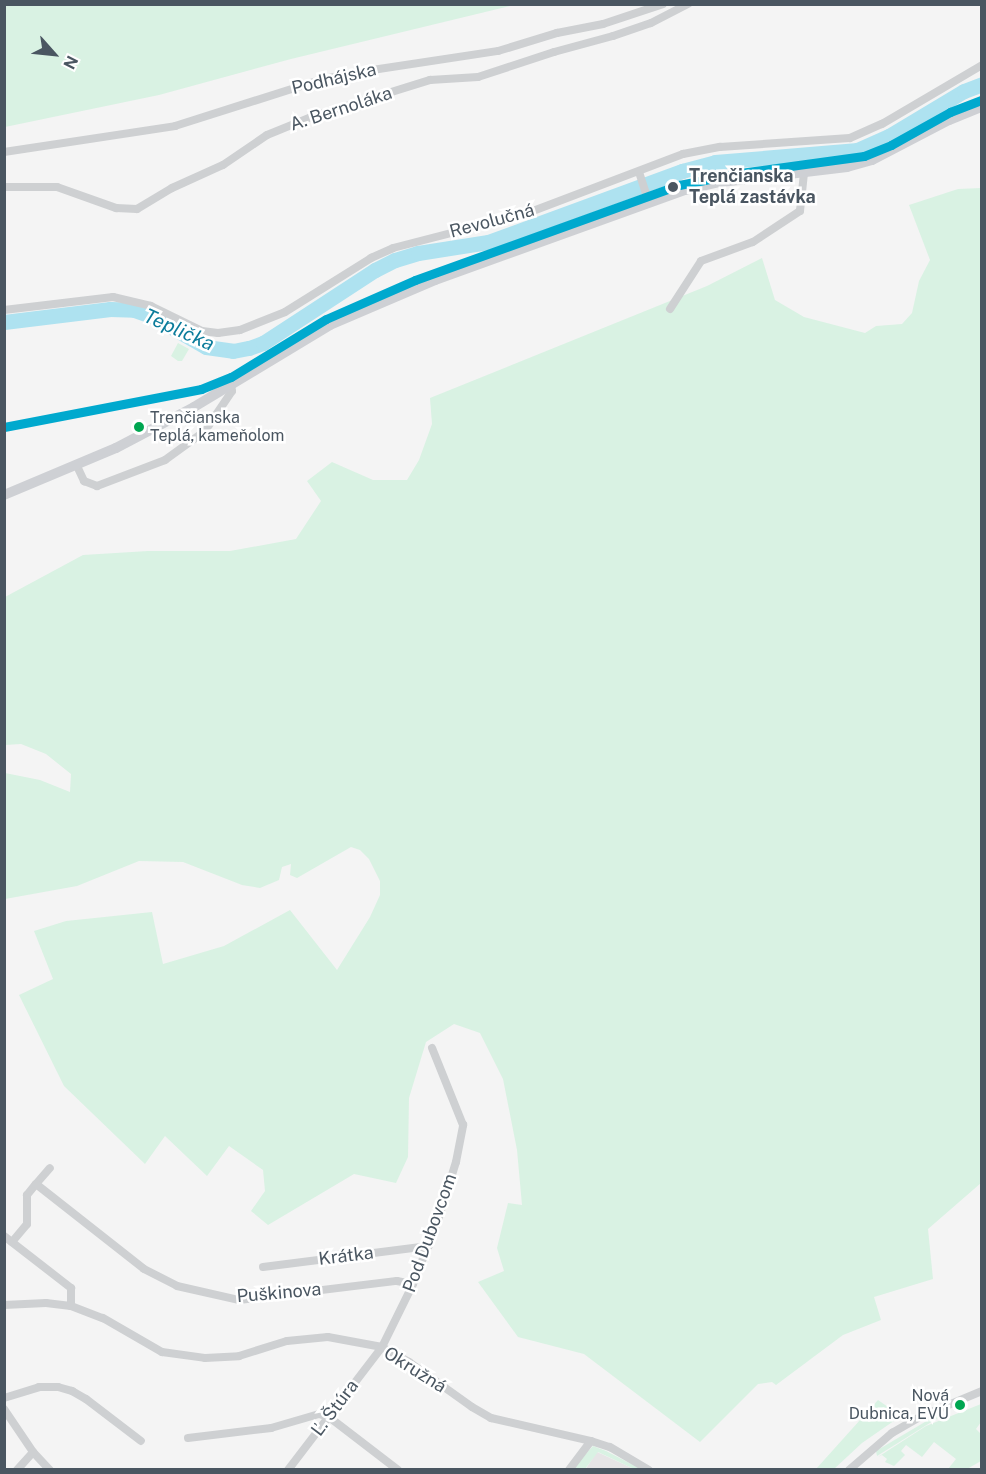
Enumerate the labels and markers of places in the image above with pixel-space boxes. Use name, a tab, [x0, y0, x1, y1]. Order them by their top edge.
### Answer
place label: Trenčianska Teplá zastávka	[689, 166, 816, 208]
marker: Trenčianska Teplá zastávka	[662, 176, 684, 198]
place label: Trenčianska Teplá, kameňolom	[150, 408, 284, 446]
marker: Trenčianska Teplá, kameňolom	[133, 421, 145, 433]
place label: Nová Dubnica, EVÚ	[849, 1386, 949, 1424]
marker: Nová Dubnica, EVÚ	[954, 1399, 966, 1411]

